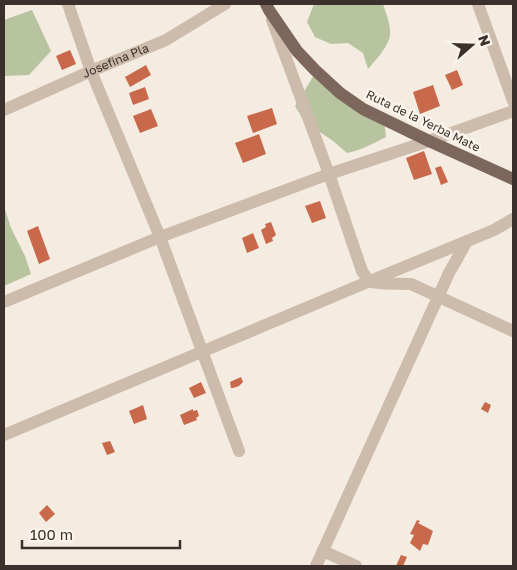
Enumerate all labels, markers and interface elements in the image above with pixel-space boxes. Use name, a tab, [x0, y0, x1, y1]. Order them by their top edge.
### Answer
north arrow	[447, 20, 497, 70]
text: N	[475, 32, 494, 48]
street label: Josefina Pla	[80, 40, 151, 81]
street label: Ruta de la Yerba Mate	[364, 86, 483, 155]
scale bar	[22, 518, 180, 550]
text: 100 m	[30, 525, 73, 543]

